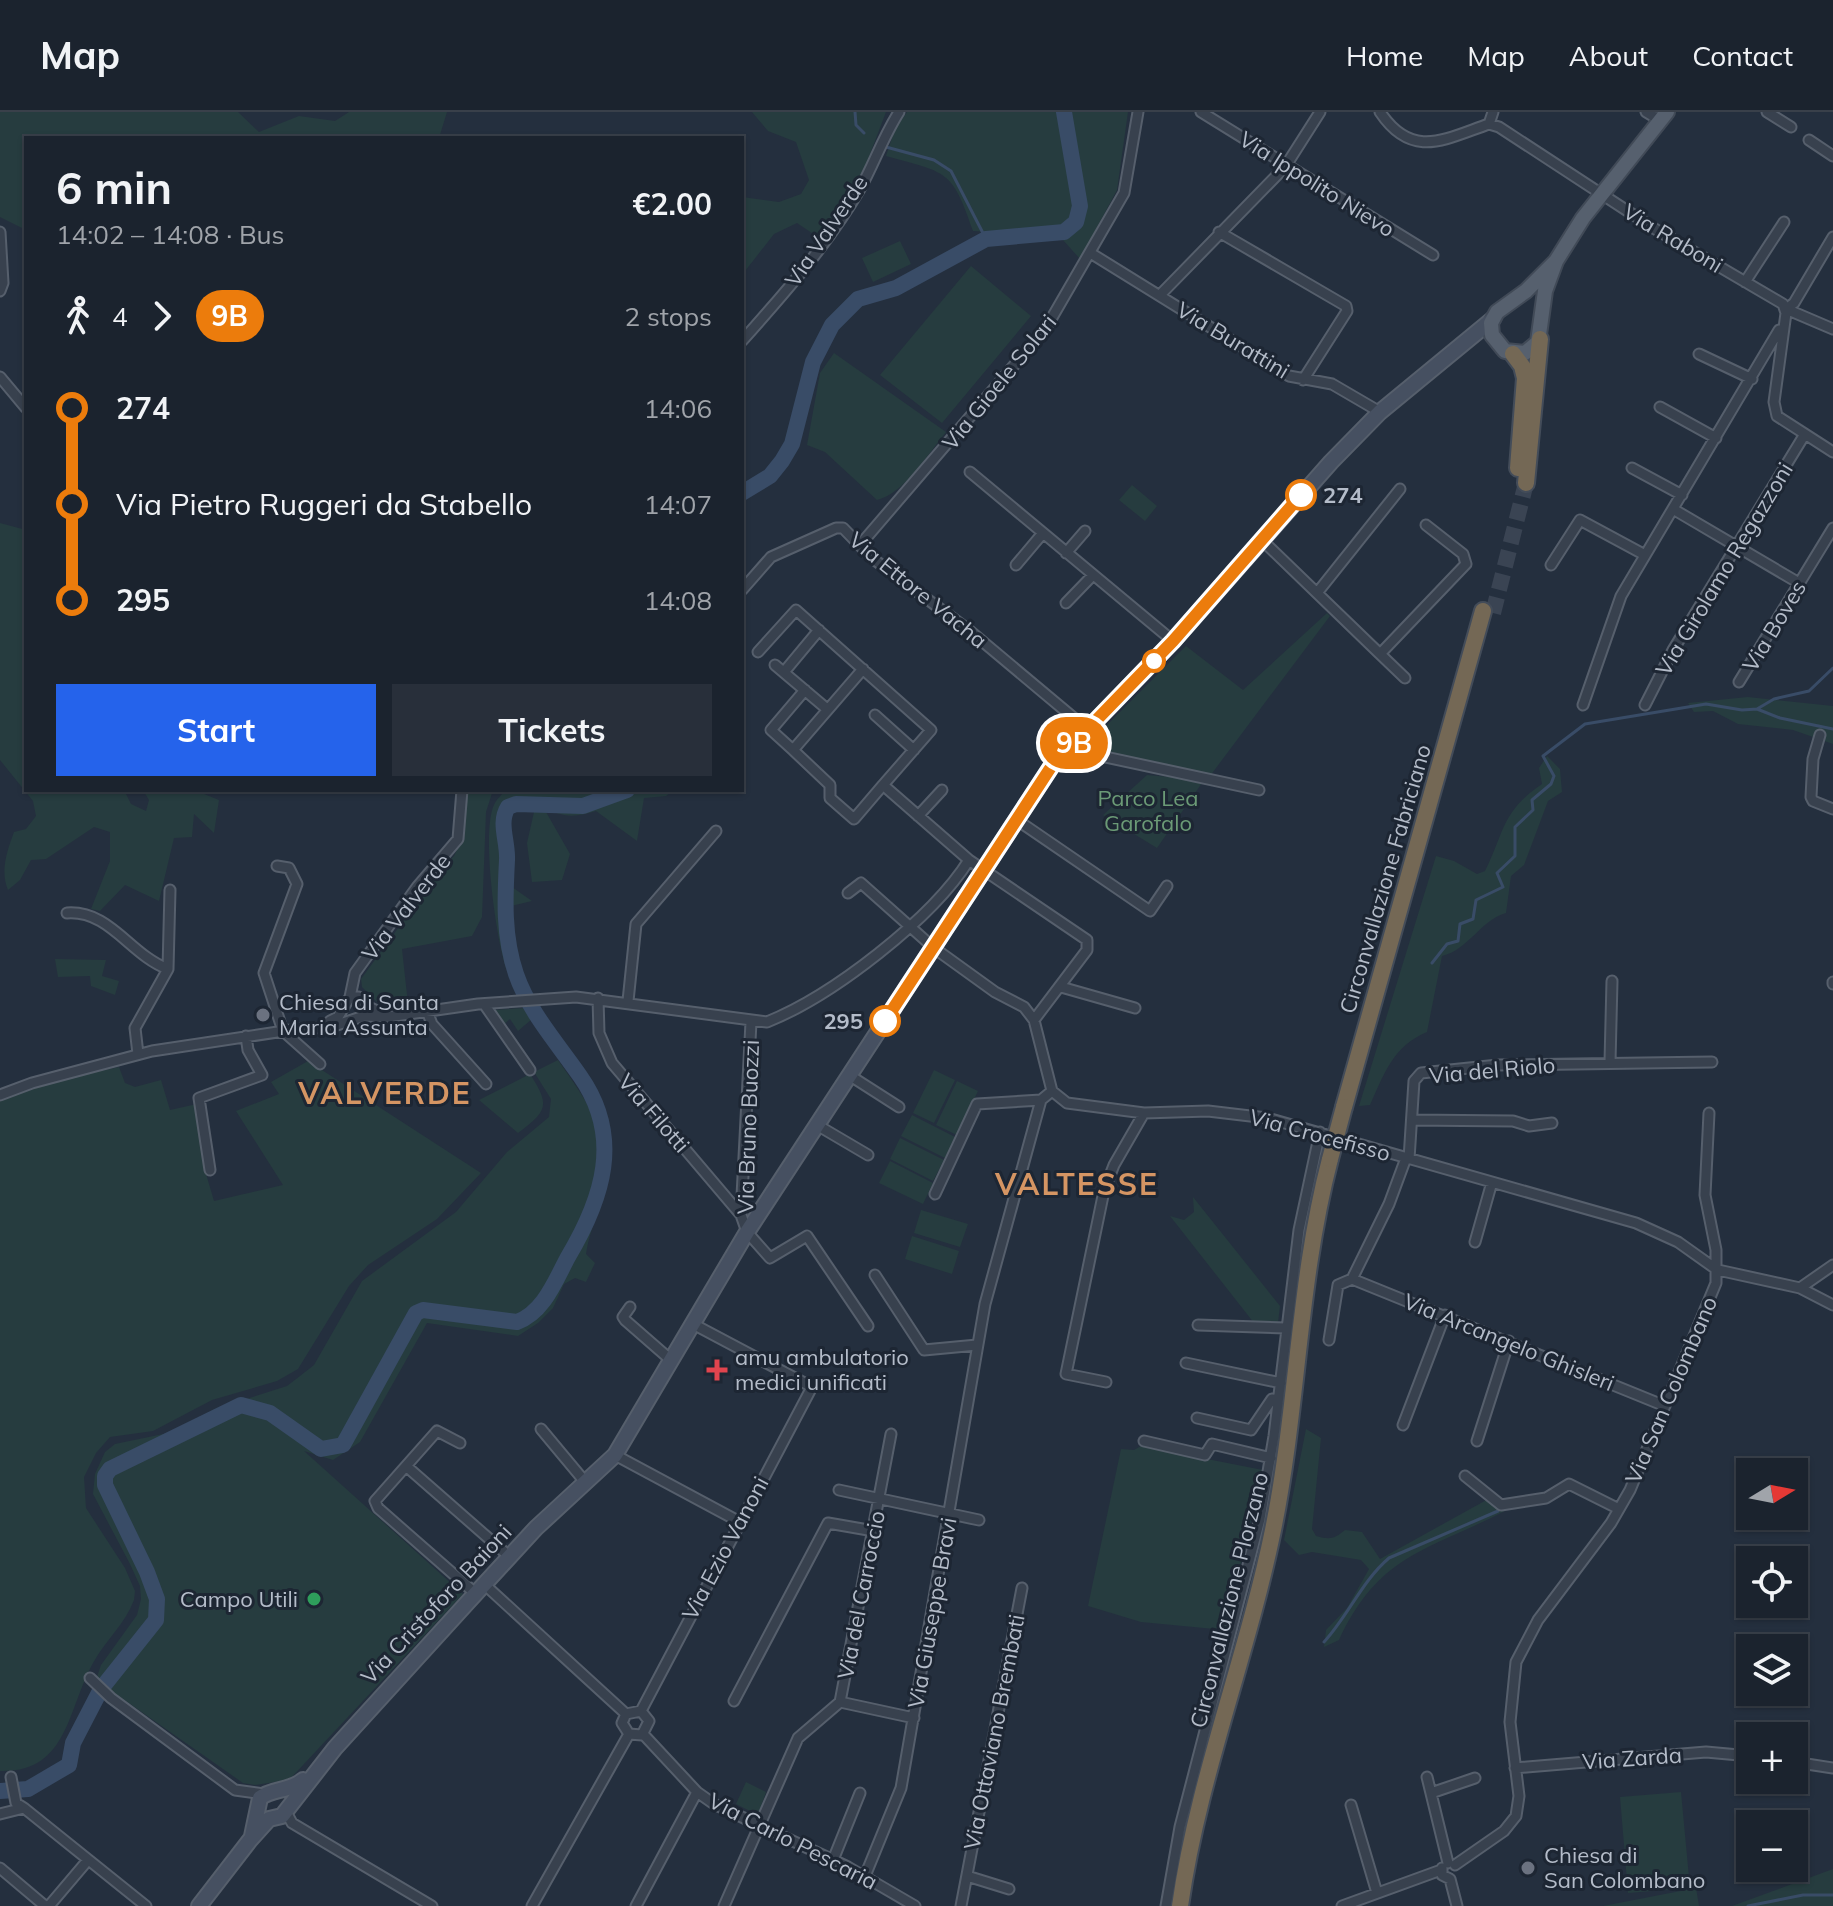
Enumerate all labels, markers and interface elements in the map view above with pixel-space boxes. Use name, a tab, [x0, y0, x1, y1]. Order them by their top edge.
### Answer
text: Map	[40, 31, 120, 79]
text: Home	[1346, 38, 1423, 73]
text: Map	[1467, 38, 1525, 73]
text: About	[1569, 38, 1648, 73]
text: Contact	[1692, 38, 1793, 73]
street label: Via Ippolito Nievo	[1234, 125, 1400, 243]
text: 6 min	[56, 160, 172, 215]
street label: Via Valverde	[778, 170, 874, 292]
text: €2.00	[633, 185, 712, 223]
street label: Via Raboni	[1618, 197, 1728, 279]
text: 14:02 – 14:08 · Bus	[56, 218, 285, 251]
icon: walk	[56, 294, 100, 338]
icon: forward	[140, 294, 184, 338]
street label: Via Burattini	[1171, 295, 1295, 385]
text: 9B	[212, 298, 248, 333]
text: 4	[112, 300, 128, 333]
text: 2 stops	[625, 300, 712, 333]
street label: Via Gioele Solari	[936, 309, 1062, 455]
text: 274	[116, 389, 170, 427]
text: 14:06	[644, 392, 712, 425]
street label: Via Girolamo Regazzoni	[1649, 457, 1799, 681]
marker: 274	[1286, 480, 1316, 510]
place label: 274	[1323, 481, 1363, 509]
text: Via Pietro Ruggeri da Stabello	[116, 485, 532, 523]
text: 14:07	[644, 488, 712, 521]
street label: Via Ettore Vacha	[843, 526, 993, 654]
street label: Via Boves	[1736, 575, 1812, 677]
text: 295	[116, 581, 170, 619]
text: 14:08	[644, 584, 712, 617]
unlabelled marker	[1143, 650, 1165, 672]
button: Start	[56, 684, 376, 776]
button: Tickets	[392, 684, 712, 776]
line badge: 9B	[1038, 717, 1110, 769]
text: 9B	[1056, 725, 1092, 760]
street label: Circonvallazione Fabriciano	[1333, 741, 1437, 1017]
park label: Parco Lea Garofalo	[1098, 784, 1198, 837]
street label: Via Valverde	[355, 848, 457, 966]
place label: Chiesa di Santa Maria Assunta	[279, 988, 439, 1041]
marker: Chiesa di Santa Maria Assunta	[254, 1006, 272, 1024]
marker: 295	[870, 1006, 900, 1036]
place label: 295	[823, 1007, 863, 1035]
street label: Via Bruno Buozzi	[731, 1039, 765, 1215]
street label: Via del Riolo	[1428, 1051, 1556, 1089]
street label: Via Filotti	[612, 1068, 696, 1158]
district label: VALVERDE	[297, 1074, 472, 1112]
street label: Via Crocefisso	[1247, 1103, 1393, 1167]
district label: VALTESSE	[994, 1165, 1159, 1203]
street label: Via Arcangelo Ghisleri	[1400, 1287, 1618, 1397]
street label: Via San Colombano	[1619, 1292, 1723, 1488]
place label: amu ambulatorio medici unificati	[735, 1343, 909, 1396]
marker: amu ambulatorio medici unificati	[706, 1359, 728, 1381]
north arrow	[1736, 1458, 1808, 1530]
map controls	[1736, 1458, 1808, 1882]
street label: Circonvallazione Plorzano	[1184, 1469, 1274, 1731]
street label: Via Ezio Vanoni	[675, 1472, 775, 1624]
street label: Via del Carroccio	[831, 1508, 891, 1682]
street label: Via Giuseppe Bravi	[901, 1515, 963, 1711]
street label: Via Cristoforo Baioni	[355, 1518, 517, 1690]
button: locate	[1736, 1546, 1808, 1618]
place label: Campo Utili	[180, 1585, 298, 1613]
marker: Campo Utili	[305, 1590, 323, 1608]
street label: Via Ottaviano Brembati	[957, 1612, 1031, 1852]
button: layers	[1736, 1634, 1808, 1706]
button: +	[1736, 1722, 1808, 1794]
street label: Via Zarda	[1581, 1741, 1683, 1775]
street label: Via Carlo Pescaria	[704, 1786, 882, 1896]
button: −	[1736, 1810, 1808, 1882]
place label: Chiesa di San Colombano	[1544, 1841, 1705, 1894]
marker: Chiesa di San Colombano	[1519, 1859, 1537, 1877]

